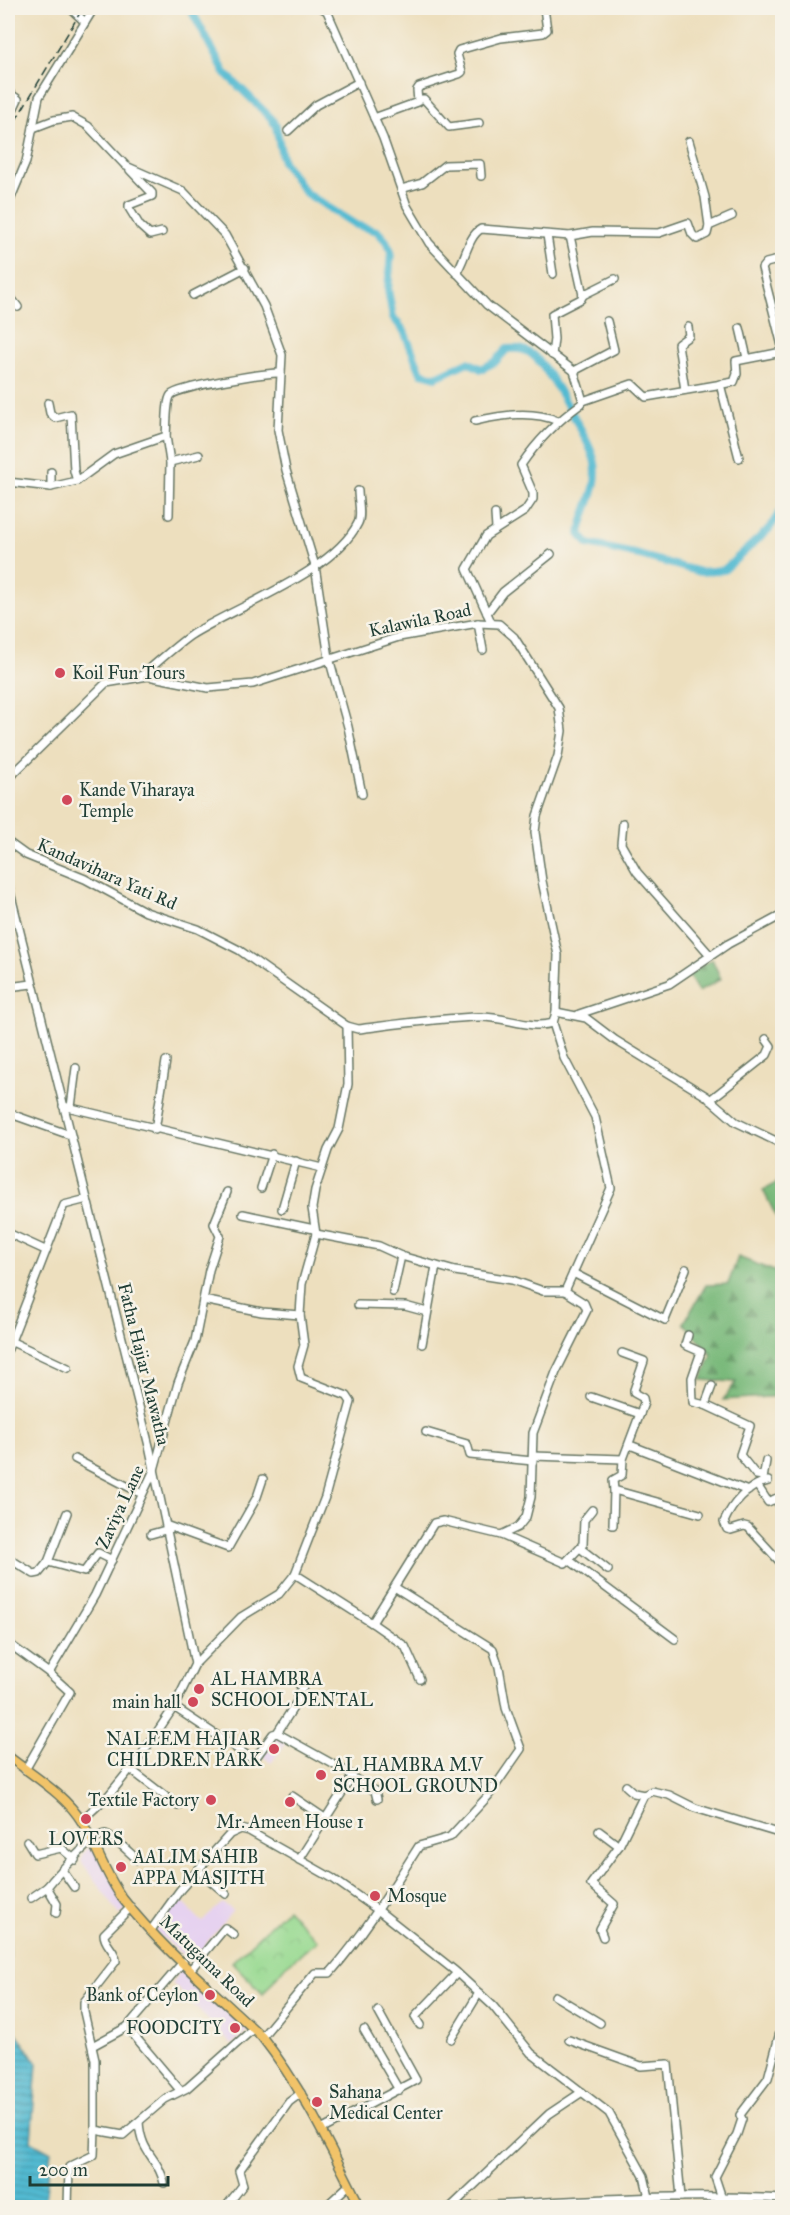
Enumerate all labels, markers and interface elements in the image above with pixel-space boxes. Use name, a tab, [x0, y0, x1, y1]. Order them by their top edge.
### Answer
street label: Kalawila Road	[367, 598, 473, 642]
place label: Koil Fun Tours	[72, 662, 185, 684]
marker: Koil Fun Tours	[53, 666, 67, 680]
place label: Kande Viharaya Temple	[79, 779, 195, 822]
marker: Kande Viharaya Temple	[60, 793, 74, 807]
street label: Kandavihara Yati Rd	[34, 833, 180, 915]
street label: Fatha Hajiar Mawatha	[113, 1280, 175, 1448]
street label: Zaviya Lane	[91, 1462, 149, 1552]
place label: AL HAMBRA SCHOOL DENTAL	[210, 1668, 374, 1711]
marker: AL HAMBRA SCHOOL DENTAL	[192, 1682, 206, 1696]
place label: main hall	[112, 1691, 181, 1713]
marker: main hall	[186, 1695, 200, 1709]
place label: NALEEM HAJIAR CHILDREN PARK	[106, 1728, 263, 1771]
marker: NALEEM HAJIAR CHILDREN PARK	[267, 1742, 281, 1756]
place label: AL HAMBRA M.V SCHOOL GROUND	[332, 1754, 498, 1797]
marker: AL HAMBRA M.V SCHOOL GROUND	[314, 1768, 328, 1782]
place label: Textile Factory	[88, 1789, 200, 1811]
marker: Textile Factory	[204, 1793, 218, 1807]
marker: Mr. Ameen House 1	[283, 1795, 297, 1809]
place label: Mr. Ameen House 1	[216, 1811, 364, 1833]
marker: LOVERS	[79, 1812, 93, 1826]
place label: LOVERS	[49, 1828, 123, 1850]
place label: AALIM SAHIB APPA MASJITH	[132, 1846, 265, 1890]
marker: AALIM SAHIB APPA MASJITH	[114, 1860, 128, 1874]
place label: Mosque	[387, 1885, 447, 1908]
marker: Mosque	[368, 1889, 382, 1903]
street label: Matugama Road	[154, 1910, 259, 2012]
place label: Bank of Ceylon	[86, 1984, 198, 2006]
marker: Bank of Ceylon	[203, 1988, 217, 2002]
place label: FOODCITY	[126, 2017, 224, 2039]
marker: FOODCITY	[228, 2021, 242, 2035]
place label: Sahana Medical Center	[329, 2081, 443, 2124]
marker: Sahana Medical Center	[310, 2095, 324, 2109]
scale bar	[30, 2149, 168, 2187]
text: 200 m	[39, 2159, 88, 2181]

